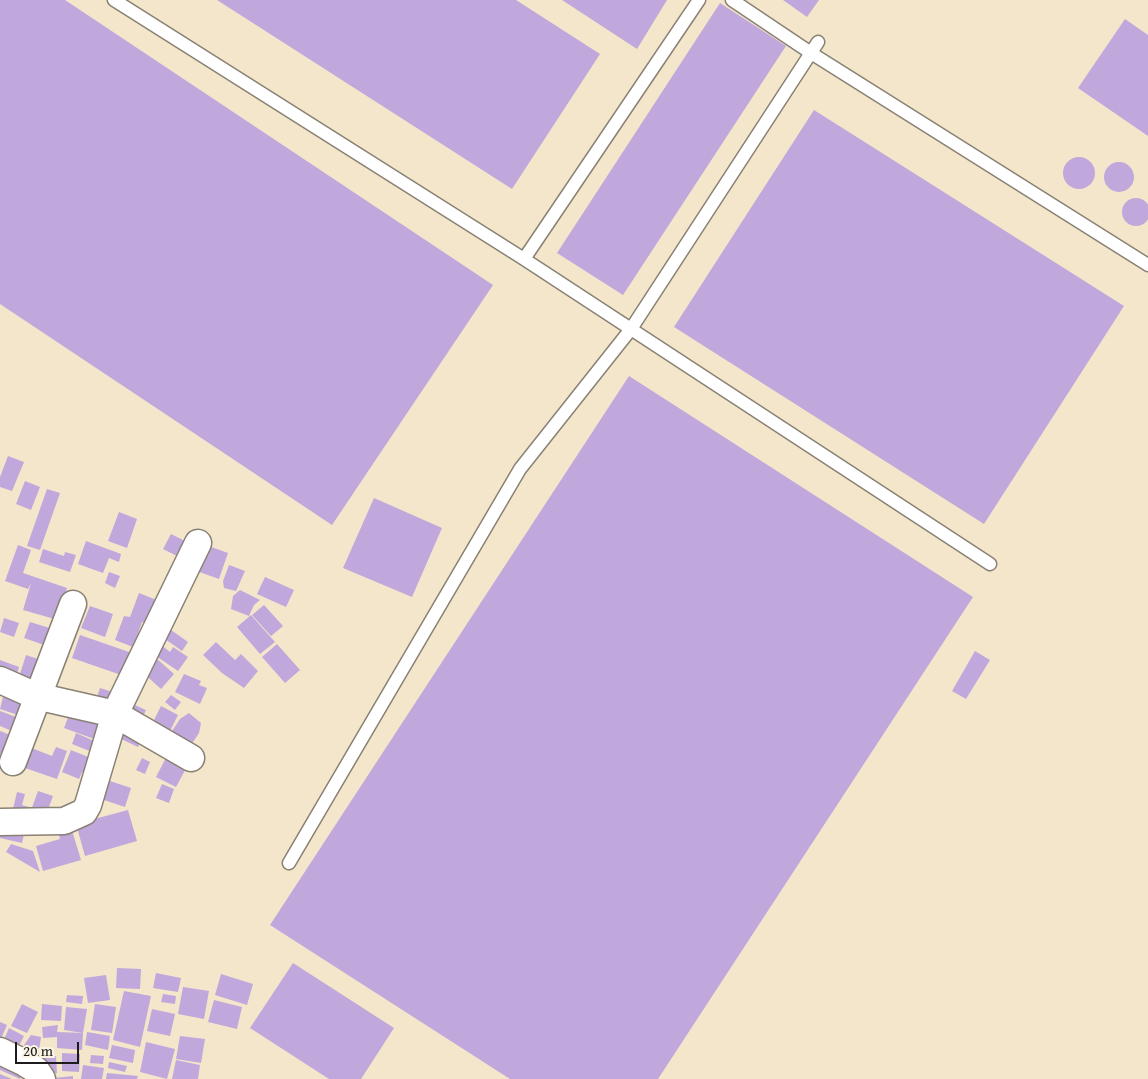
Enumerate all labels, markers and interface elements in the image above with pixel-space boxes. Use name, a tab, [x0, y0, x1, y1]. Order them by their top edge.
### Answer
scale bar	[18, 1032, 81, 1064]
text: 20 m	[23, 1040, 53, 1061]

